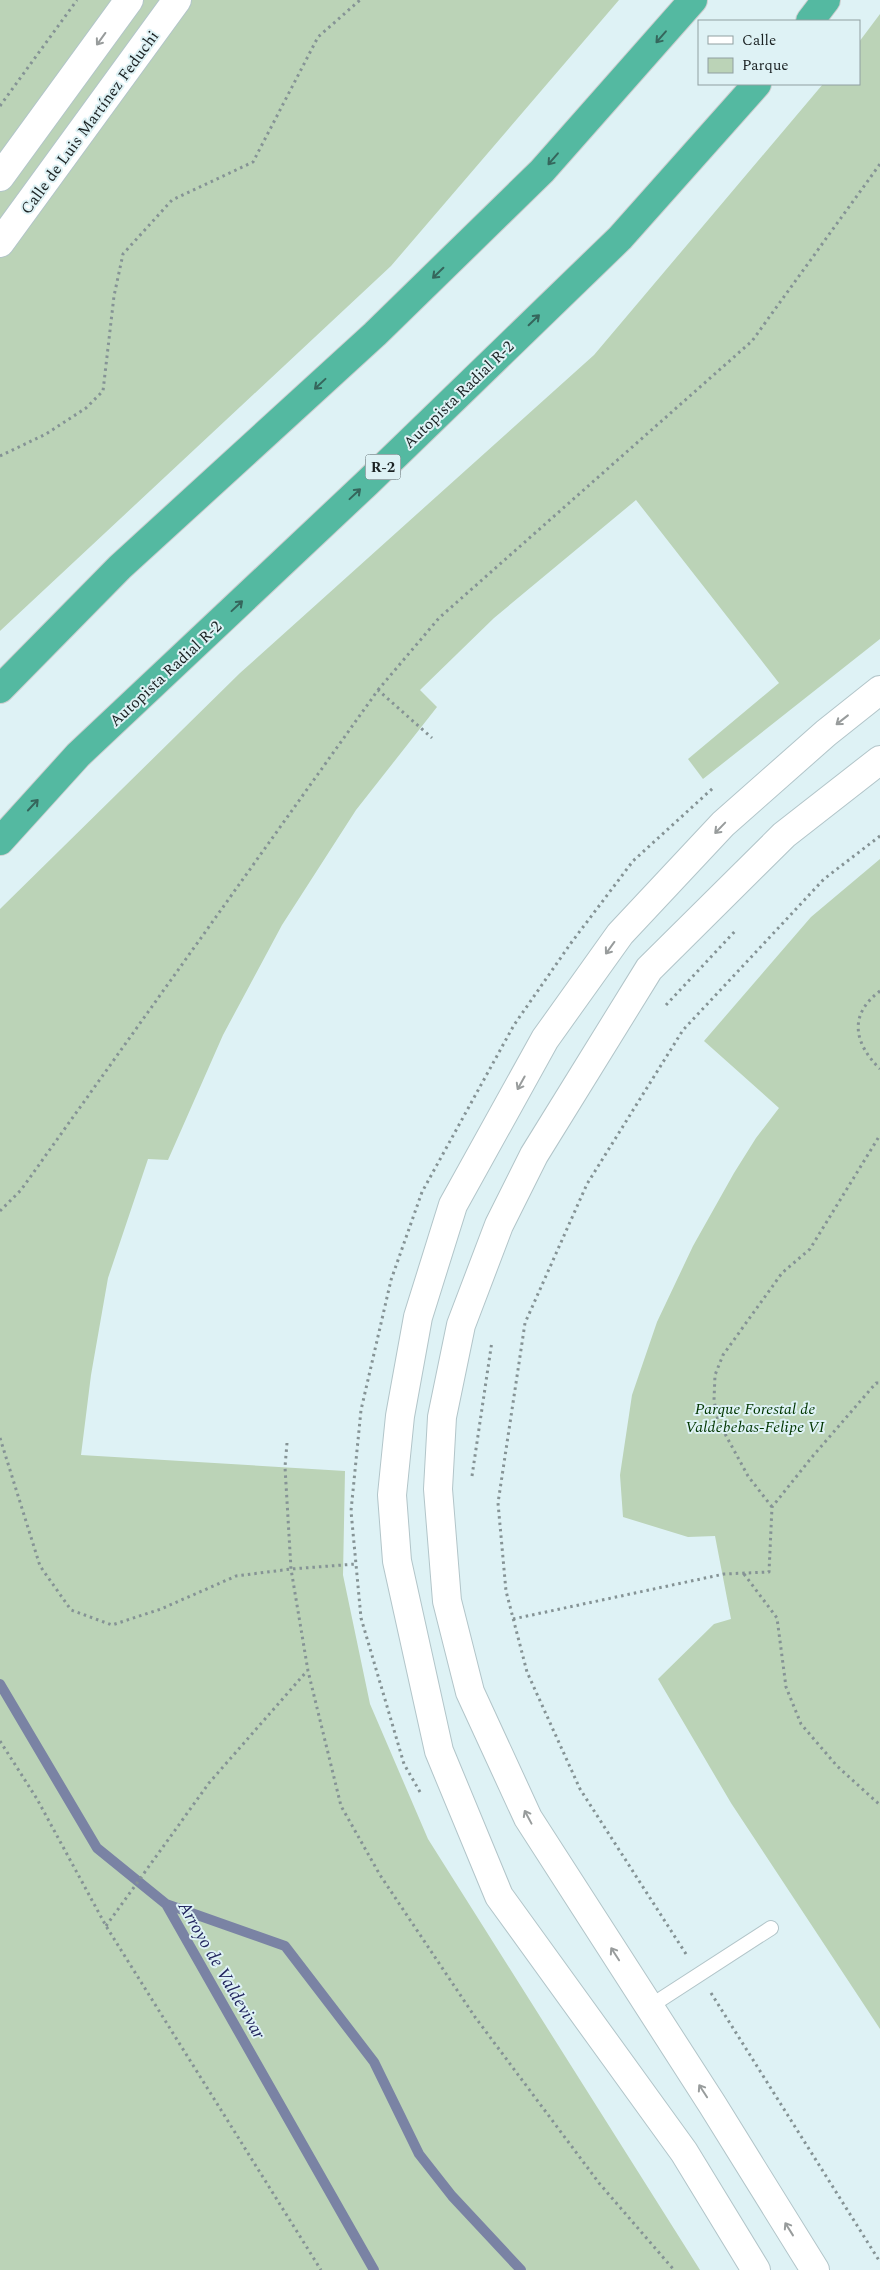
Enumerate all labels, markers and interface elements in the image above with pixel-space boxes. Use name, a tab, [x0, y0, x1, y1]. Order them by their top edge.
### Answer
legend	[698, 20, 860, 85]
street label: Calle de Luis Martínez Feduchi	[15, 26, 165, 219]
text: Calle	[742, 29, 776, 52]
one-way arrow	[655, 30, 666, 43]
one-way arrow	[96, 32, 106, 46]
text: Parque	[742, 54, 789, 77]
one-way arrow	[548, 152, 559, 165]
one-way arrow	[431, 267, 444, 279]
one-way arrow	[528, 314, 541, 326]
street label: Autopista Radial R-2	[398, 335, 520, 454]
one-way arrow	[313, 379, 326, 390]
road number: R-2	[366, 454, 400, 480]
one-way arrow	[348, 488, 361, 500]
one-way arrow	[230, 600, 243, 612]
street label: Autopista Radial R-2	[104, 615, 227, 732]
one-way arrow	[836, 715, 849, 726]
one-way arrow	[27, 799, 39, 811]
one-way arrow	[714, 822, 726, 834]
one-way arrow	[605, 941, 615, 955]
one-way arrow	[515, 1075, 525, 1090]
park label: Parque Forestal de Valdebebas-Felipe VI	[685, 1397, 825, 1439]
one-way arrow	[523, 1810, 532, 1825]
water label: Arroyo de Valdevivar	[171, 1895, 272, 2045]
one-way arrow	[610, 1948, 620, 1962]
one-way arrow	[698, 2084, 708, 2098]
one-way arrow	[784, 2222, 794, 2236]

